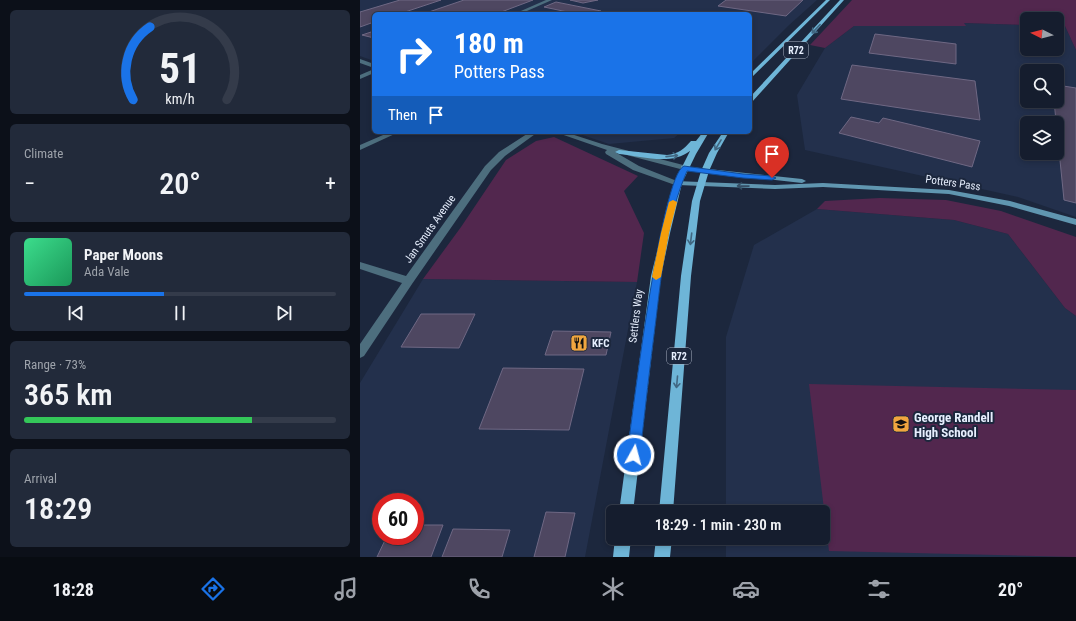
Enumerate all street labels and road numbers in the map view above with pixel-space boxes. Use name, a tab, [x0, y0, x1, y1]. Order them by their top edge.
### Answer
road number: R72	[784, 42, 808, 58]
street label: Potters Pass	[925, 173, 981, 193]
street label: Jan Smuts Avenue	[402, 192, 458, 266]
street label: Settlers Way	[626, 288, 646, 344]
road number: R72	[667, 348, 691, 364]

